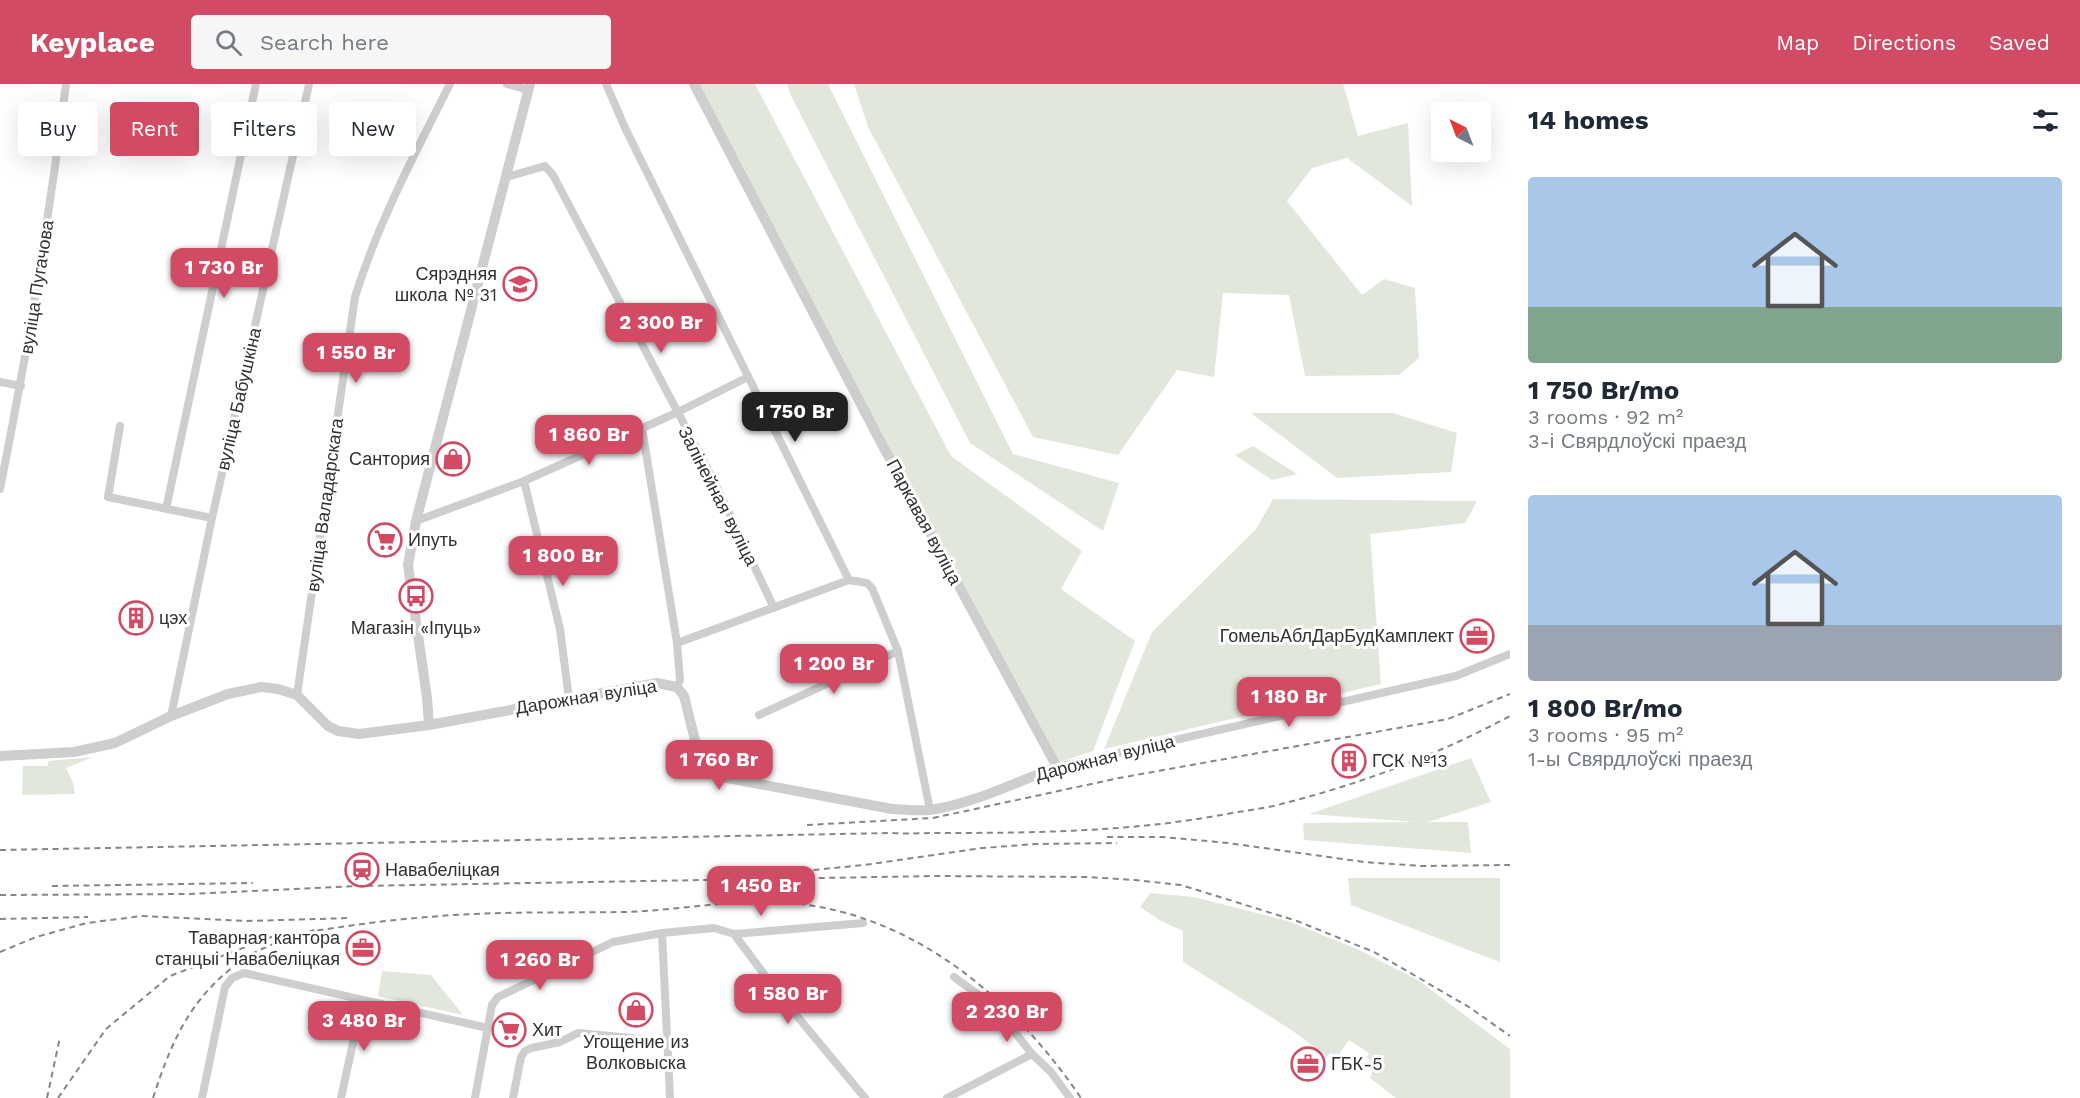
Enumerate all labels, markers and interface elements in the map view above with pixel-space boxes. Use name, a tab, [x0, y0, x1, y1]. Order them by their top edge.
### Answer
search box	[191, 15, 611, 69]
text: Keyplace	[30, 26, 155, 59]
icon: search	[212, 26, 245, 59]
text: Search here	[260, 30, 389, 55]
text: Map	[1776, 30, 1819, 55]
text: Directions	[1852, 30, 1956, 55]
text: Saved	[1989, 30, 2050, 55]
chip: Buy	[18, 102, 98, 156]
chip: Rent	[110, 102, 199, 156]
chip: Filters	[211, 102, 317, 156]
chip: New	[329, 102, 416, 156]
north arrow	[1431, 102, 1491, 162]
map controls	[1431, 102, 1491, 162]
icon: filters	[2029, 104, 2062, 137]
text: 14 homes	[1528, 105, 1649, 135]
icon: home	[1741, 216, 1849, 324]
street label: вуліца Пугачова	[16, 218, 58, 355]
pin: 1 730 Br	[162, 248, 286, 299]
text: 1 730 Br	[185, 255, 263, 279]
place label: Сярэдняя школа № 31	[395, 263, 497, 305]
school or university icon: Сярэдняя школа № 31	[502, 266, 538, 302]
pin: 2 300 Br	[599, 303, 723, 354]
text: 2 300 Br	[619, 310, 703, 334]
street label: вуліца Бабушкіна	[212, 325, 265, 472]
pin: 1 550 Br	[294, 333, 418, 384]
text: 1 550 Br	[317, 340, 395, 364]
text: 1 750 Br/mo	[1528, 375, 1679, 405]
pin: 1 750 Br	[733, 392, 857, 443]
text: 1 750 Br	[756, 399, 834, 423]
text: 3 rooms · 92 m²	[1528, 405, 1683, 429]
pin: 1 860 Br	[527, 415, 651, 466]
street label: вуліца Валадарскага	[302, 416, 347, 593]
text: 1 860 Br	[549, 422, 629, 446]
street label: Залінейная вуліца	[674, 422, 763, 570]
text: 3-і Свярдлоўскі праезд	[1528, 429, 1746, 453]
shop icon: Сантория	[435, 441, 471, 477]
place label: Сантория	[349, 448, 430, 469]
street label: Паркавая вуліца	[883, 455, 967, 589]
supermarket icon: Ипуть	[367, 522, 403, 558]
place label: Ипуть	[408, 529, 457, 550]
icon: home	[1741, 534, 1849, 642]
pin: 1 800 Br	[501, 536, 625, 587]
text: 1 800 Br	[523, 543, 603, 567]
bus stop icon: Магазін «Іпуць»	[398, 578, 434, 614]
building icon: цэх	[118, 600, 154, 636]
place label: цэх	[159, 607, 187, 628]
place label: Магазін «Іпуць»	[351, 617, 481, 638]
office icon: ГомельАблДарБудКамплект	[1459, 618, 1495, 654]
place label: ГомельАблДарБудКамплект	[1220, 625, 1454, 646]
pin: 1 200 Br	[772, 644, 896, 695]
text: 1 200 Br	[794, 651, 874, 675]
street label: Дарожная вуліца	[514, 675, 659, 718]
pin: 1 180 Br	[1227, 677, 1351, 728]
text: 1 180 Br	[1251, 684, 1327, 708]
text: 1 800 Br/mo	[1528, 693, 1683, 723]
text: 3 rooms · 95 m²	[1528, 723, 1683, 747]
street label: Дарожная вуліца	[1033, 730, 1178, 785]
pin: 1 760 Br	[657, 740, 781, 791]
building icon: ГСК №13	[1331, 743, 1367, 779]
text: 1 760 Br	[680, 747, 758, 771]
text: 1-ы Свярдлоўскі праезд	[1528, 747, 1752, 771]
place label: ГСК №13	[1372, 750, 1448, 771]
station icon: Навабеліцкая	[344, 852, 380, 888]
place label: Навабеліцкая	[385, 859, 500, 880]
pin: 1 450 Br	[699, 866, 823, 917]
text: 1 450 Br	[721, 873, 801, 897]
place label: Таварная кантора станцыі Навабеліцкая	[155, 927, 341, 969]
office icon: Таварная кантора станцыі Навабеліцкая	[345, 930, 381, 966]
pin: 1 260 Br	[478, 940, 602, 991]
text: 1 260 Br	[500, 947, 580, 971]
pin: 1 580 Br	[726, 974, 850, 1025]
text: 1 580 Br	[748, 981, 828, 1005]
shop icon: Угощение из Волковыска	[618, 992, 654, 1028]
pin: 2 230 Br	[945, 992, 1069, 1043]
text: 2 230 Br	[966, 999, 1048, 1023]
pin: 3 480 Br	[302, 1001, 426, 1052]
text: 3 480 Br	[322, 1008, 406, 1032]
supermarket icon: Хит	[491, 1012, 527, 1048]
place label: Хит	[532, 1019, 562, 1040]
place label: Угощение из Волковыска	[583, 1031, 689, 1073]
office icon: ГБК-5	[1290, 1046, 1326, 1082]
place label: ГБК-5	[1331, 1053, 1383, 1074]

